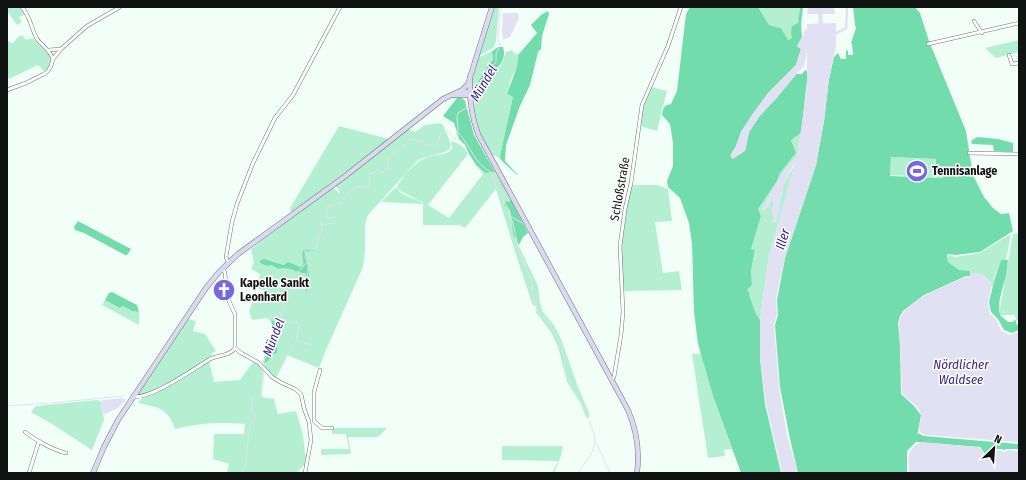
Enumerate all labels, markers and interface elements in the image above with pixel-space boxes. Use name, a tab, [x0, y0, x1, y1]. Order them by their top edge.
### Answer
water label: Mündel	[467, 62, 500, 104]
street label: Schloßstraße	[608, 156, 632, 222]
sports icon: Tennisanlage	[904, 158, 930, 184]
place label: Tennisanlage	[932, 164, 997, 178]
water label: Iller	[772, 227, 793, 251]
place label: Kapelle Sankt Leonhard	[240, 276, 310, 304]
church icon: Kapelle Sankt Leonhard	[211, 277, 237, 303]
water label: Mündel	[259, 316, 288, 358]
water label: Nördlicher Waldsee	[933, 357, 989, 387]
north arrow	[974, 428, 1014, 468]
text: N	[992, 432, 1004, 447]

